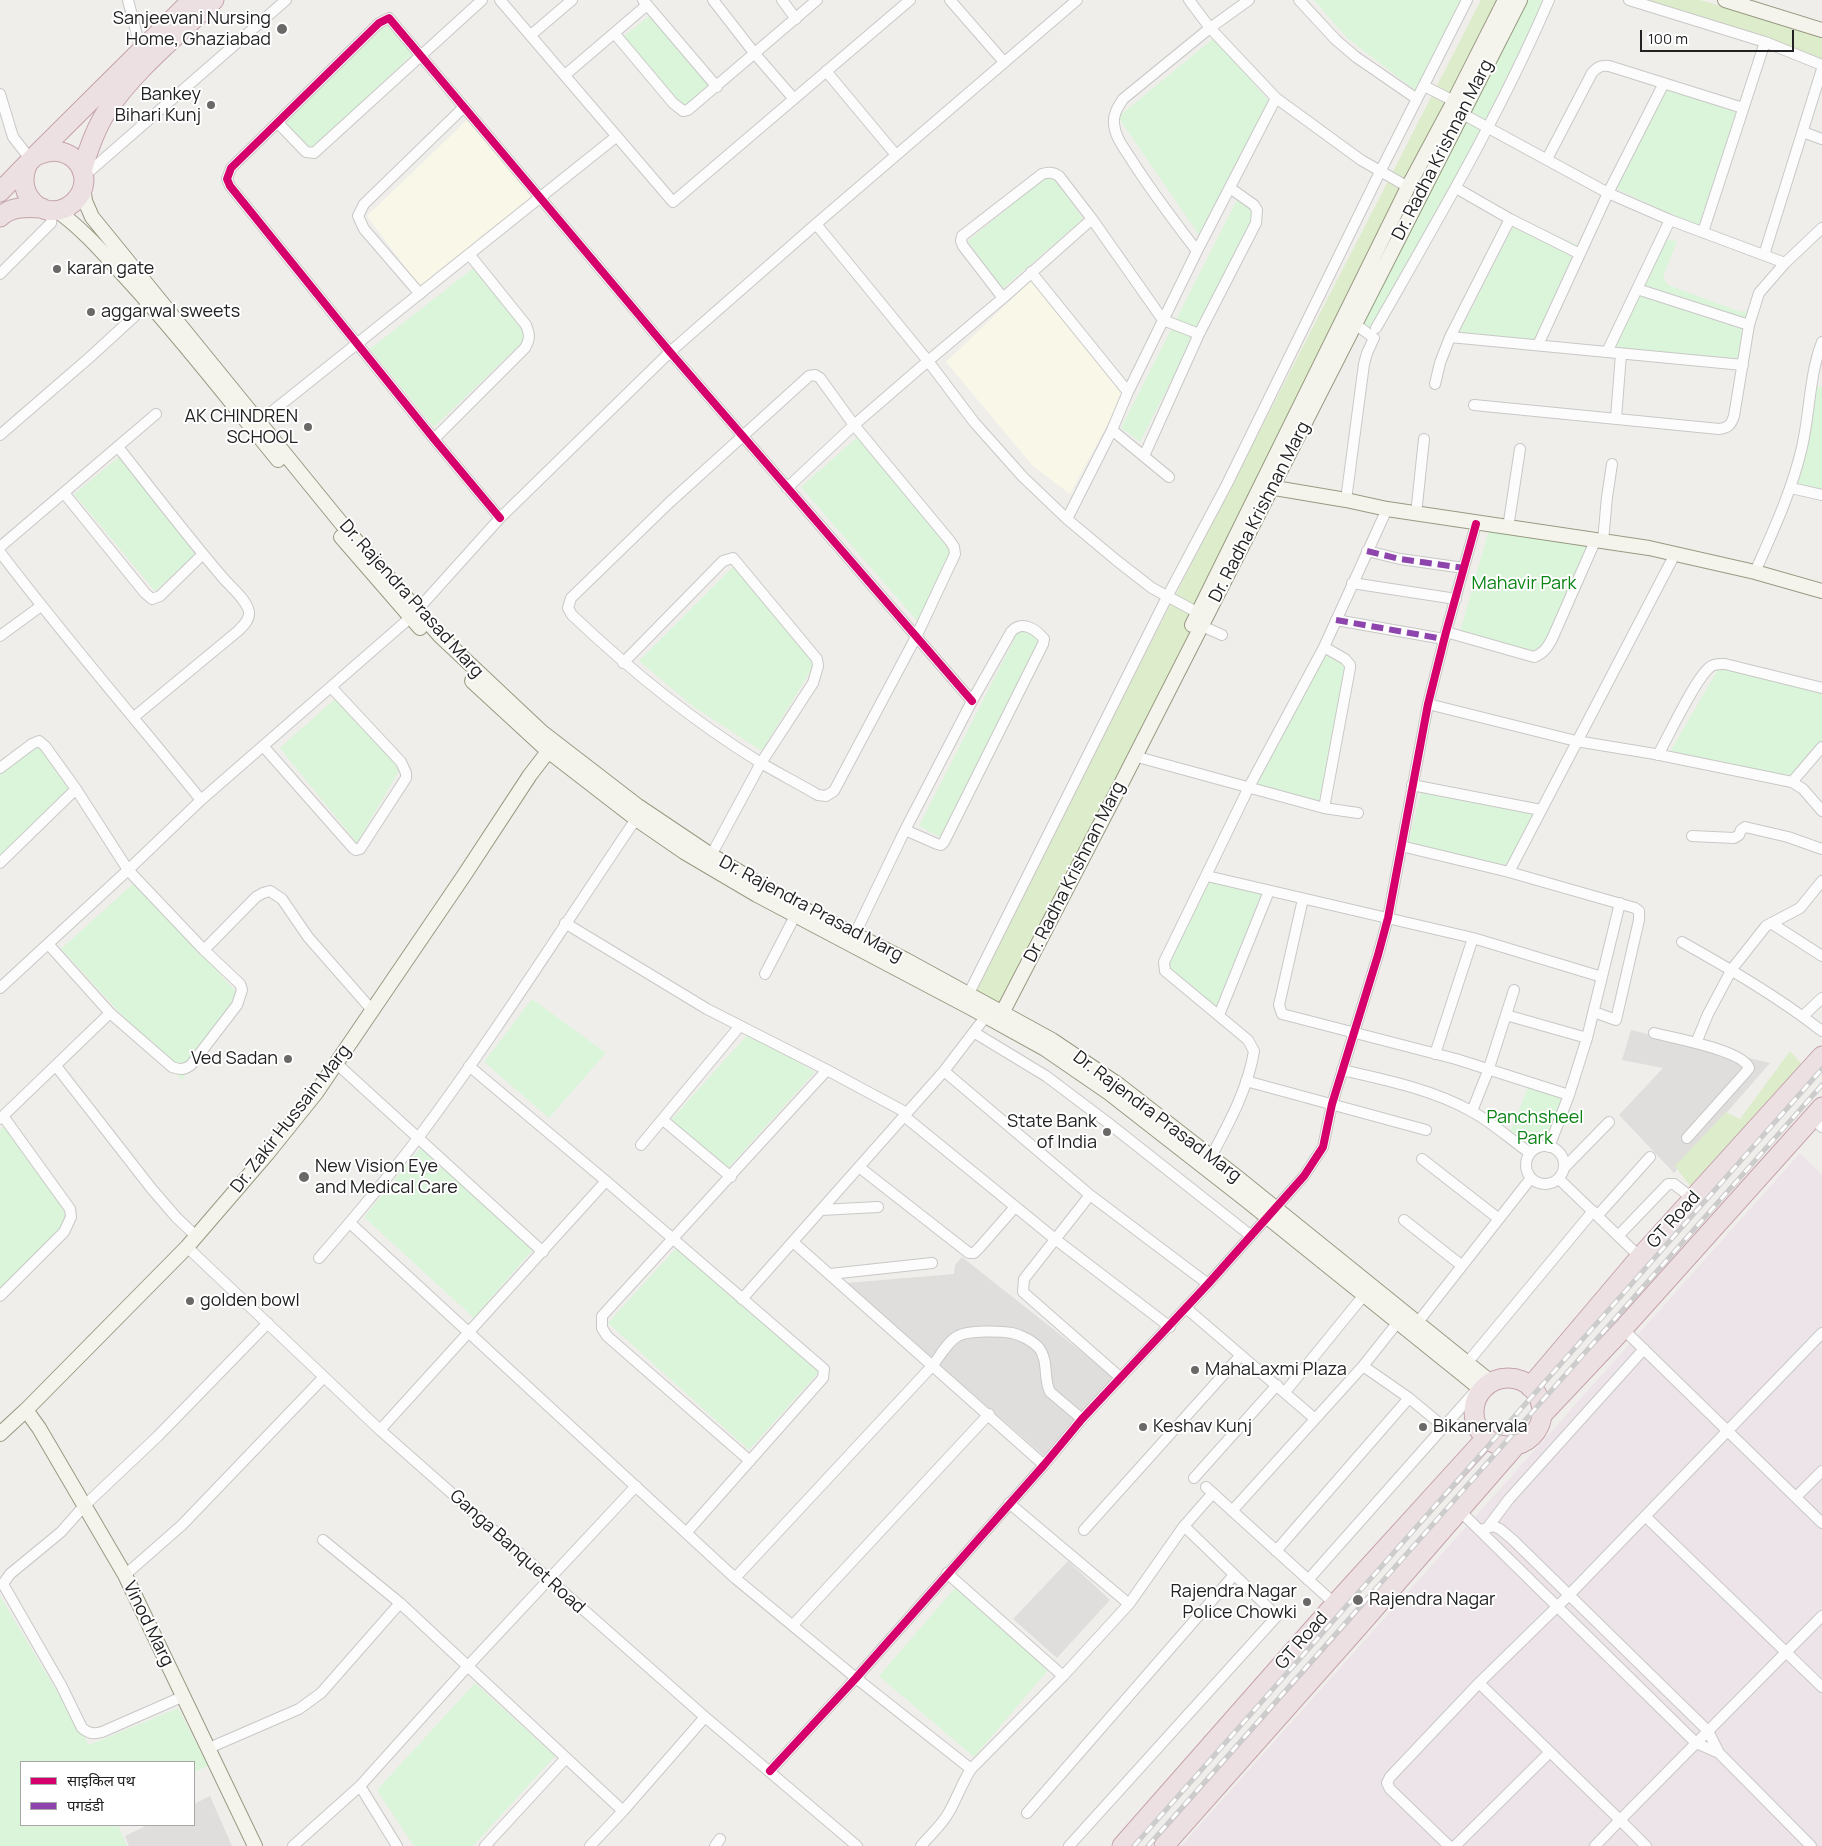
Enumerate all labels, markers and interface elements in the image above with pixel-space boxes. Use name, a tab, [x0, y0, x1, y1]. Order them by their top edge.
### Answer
place label: Sanjeevani Nursing Home, Ghaziabad	[113, 8, 271, 50]
scale bar	[1642, 20, 1796, 52]
marker: Sanjeevani Nursing Home, Ghaziabad	[275, 22, 289, 36]
text: 100 m	[1648, 28, 1688, 49]
street label: Dr. Radha Krishnan Marg	[1388, 56, 1498, 244]
place label: Bankey Bihari Kunj	[115, 84, 201, 126]
marker: Bankey Bihari Kunj	[205, 99, 217, 111]
place label: karan gate	[67, 258, 154, 280]
marker: karan gate	[51, 263, 63, 275]
place label: aggarwal sweets	[101, 301, 240, 323]
marker: aggarwal sweets	[85, 306, 97, 318]
place label: AK CHINDREN SCHOOL	[185, 406, 298, 448]
street label: Dr. Radha Krishnan Marg	[1205, 418, 1315, 606]
marker: AK CHINDREN SCHOOL	[302, 421, 314, 433]
street label: Dr. Rajendra Prasad Marg	[334, 516, 488, 682]
park label: Mahavir Park	[1472, 573, 1576, 595]
street label: Dr. Radha Krishnan Marg	[1020, 778, 1130, 966]
street label: Dr. Rajendra Prasad Marg	[715, 851, 907, 967]
street label: Dr. Zakir Hussain Marg	[226, 1041, 356, 1197]
street label: Dr. Rajendra Prasad Marg	[1069, 1047, 1245, 1187]
place label: Ved Sadan	[191, 1048, 278, 1070]
marker: Ved Sadan	[282, 1053, 294, 1065]
park label: Panchsheel Park	[1486, 1107, 1584, 1150]
place label: State Bank of India	[1007, 1111, 1097, 1154]
marker: State Bank of India	[1101, 1126, 1113, 1138]
place label: New Vision Eye and Medical Care	[315, 1156, 458, 1198]
marker: New Vision Eye and Medical Care	[297, 1170, 311, 1184]
street label: GT Road	[1643, 1187, 1705, 1253]
place label: golden bowl	[200, 1290, 300, 1312]
marker: golden bowl	[184, 1295, 196, 1307]
place label: MahaLaxmi Plaza	[1205, 1359, 1347, 1381]
marker: MahaLaxmi Plaza	[1189, 1364, 1201, 1376]
place label: Keshav Kunj	[1153, 1416, 1252, 1438]
place label: Bikanervala	[1433, 1416, 1528, 1438]
marker: Keshav Kunj	[1137, 1421, 1149, 1433]
marker: Bikanervala	[1417, 1421, 1429, 1433]
street label: Ganga Banquet Road	[445, 1486, 589, 1618]
street label: Vinod Marg	[118, 1578, 178, 1670]
place label: Rajendra Nagar Police Chowki	[1170, 1581, 1297, 1624]
place label: Rajendra Nagar	[1369, 1589, 1496, 1611]
marker: Rajendra Nagar	[1351, 1593, 1365, 1607]
marker: Rajendra Nagar Police Chowki	[1301, 1596, 1313, 1608]
street label: GT Road	[1271, 1608, 1333, 1674]
legend	[20, 1761, 195, 1826]
text: साइकिल पथ	[67, 1770, 135, 1791]
text: पगडंडी	[67, 1795, 104, 1816]

